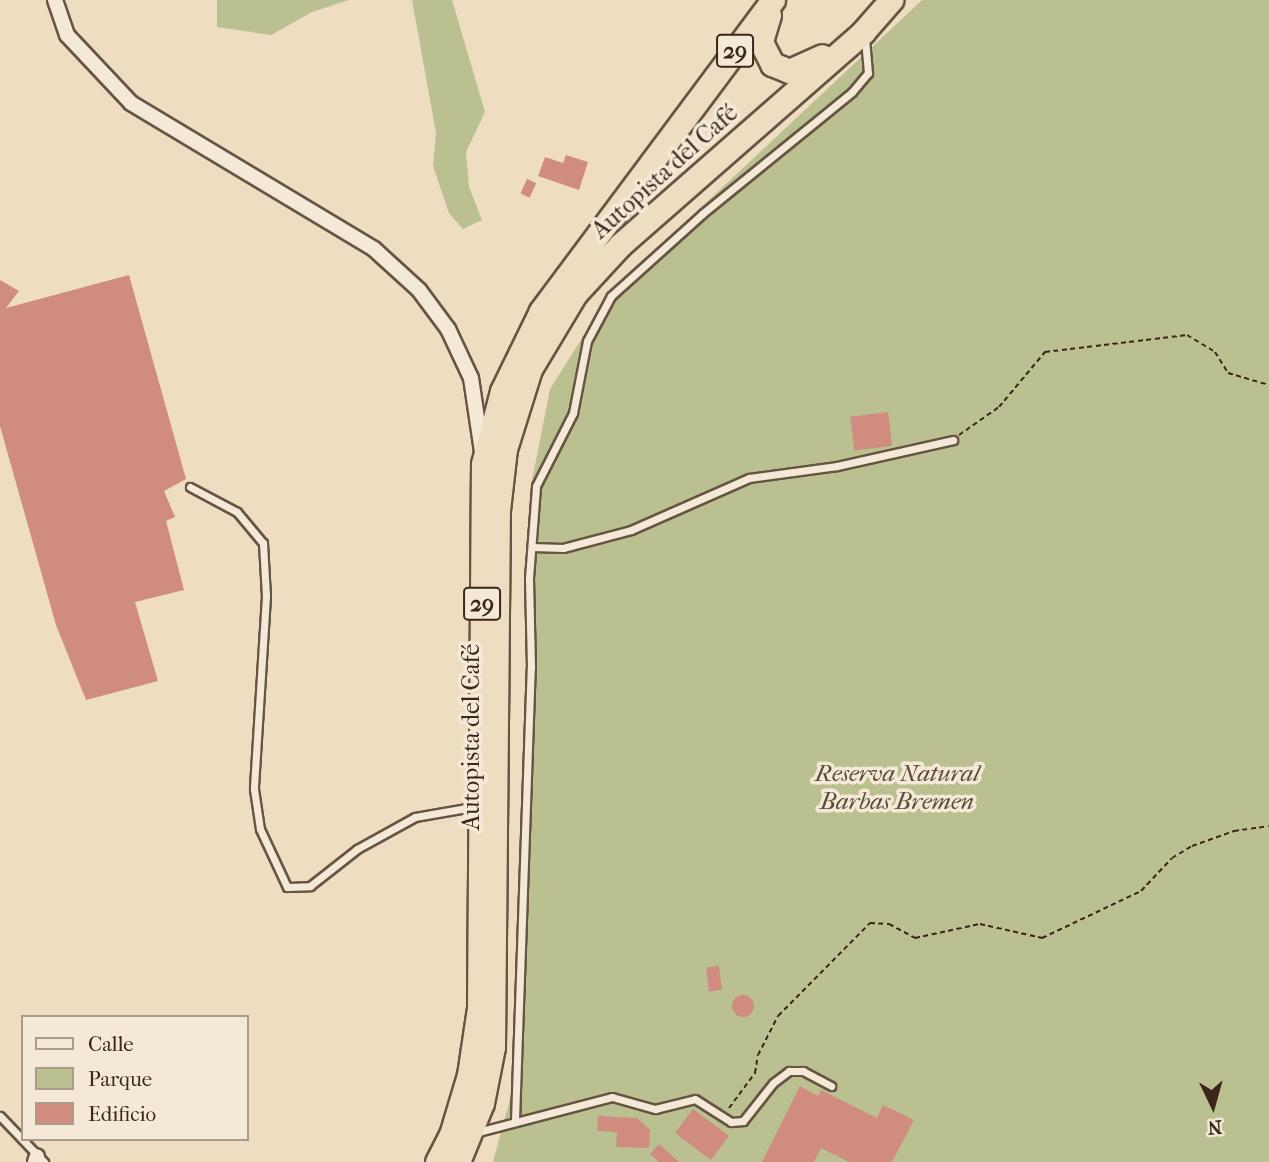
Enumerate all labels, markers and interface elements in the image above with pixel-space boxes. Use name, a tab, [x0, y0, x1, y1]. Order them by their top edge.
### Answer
road number: 29	[716, 32, 754, 70]
street label: Autopista del Café	[586, 99, 744, 245]
road number: 29	[463, 584, 501, 624]
street label: Autopista del Café	[458, 644, 486, 830]
park label: Reserva Natural Barbas Bremen	[815, 760, 979, 816]
legend	[21, 1015, 248, 1141]
text: Calle	[88, 1032, 134, 1056]
text: Parque	[88, 1067, 152, 1091]
north arrow	[1178, 1071, 1248, 1141]
text: Edificio	[88, 1102, 156, 1126]
text: N	[1207, 1115, 1223, 1139]

